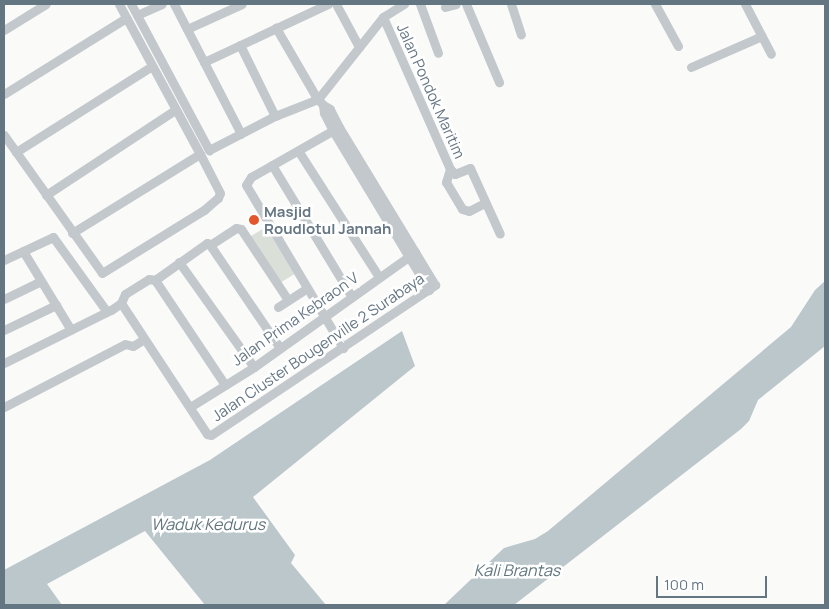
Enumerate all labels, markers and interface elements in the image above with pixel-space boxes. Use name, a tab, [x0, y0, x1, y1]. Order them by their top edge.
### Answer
street label: Jalan Pondok Maritim	[393, 21, 469, 161]
place label: Masjid Roudlotul Jannah	[264, 202, 391, 237]
marker: Masjid Roudlotul Jannah	[248, 214, 260, 226]
street label: Jalan Cluster Bougenville 2 Surabaya	[209, 269, 427, 425]
street label: Jalan Prima Kebraon V	[228, 269, 362, 369]
water label: Waduk Kedurus	[151, 514, 265, 534]
water label: Kali Brantas	[474, 560, 560, 580]
scale bar	[659, 566, 770, 598]
text: 100 m	[664, 574, 704, 595]

